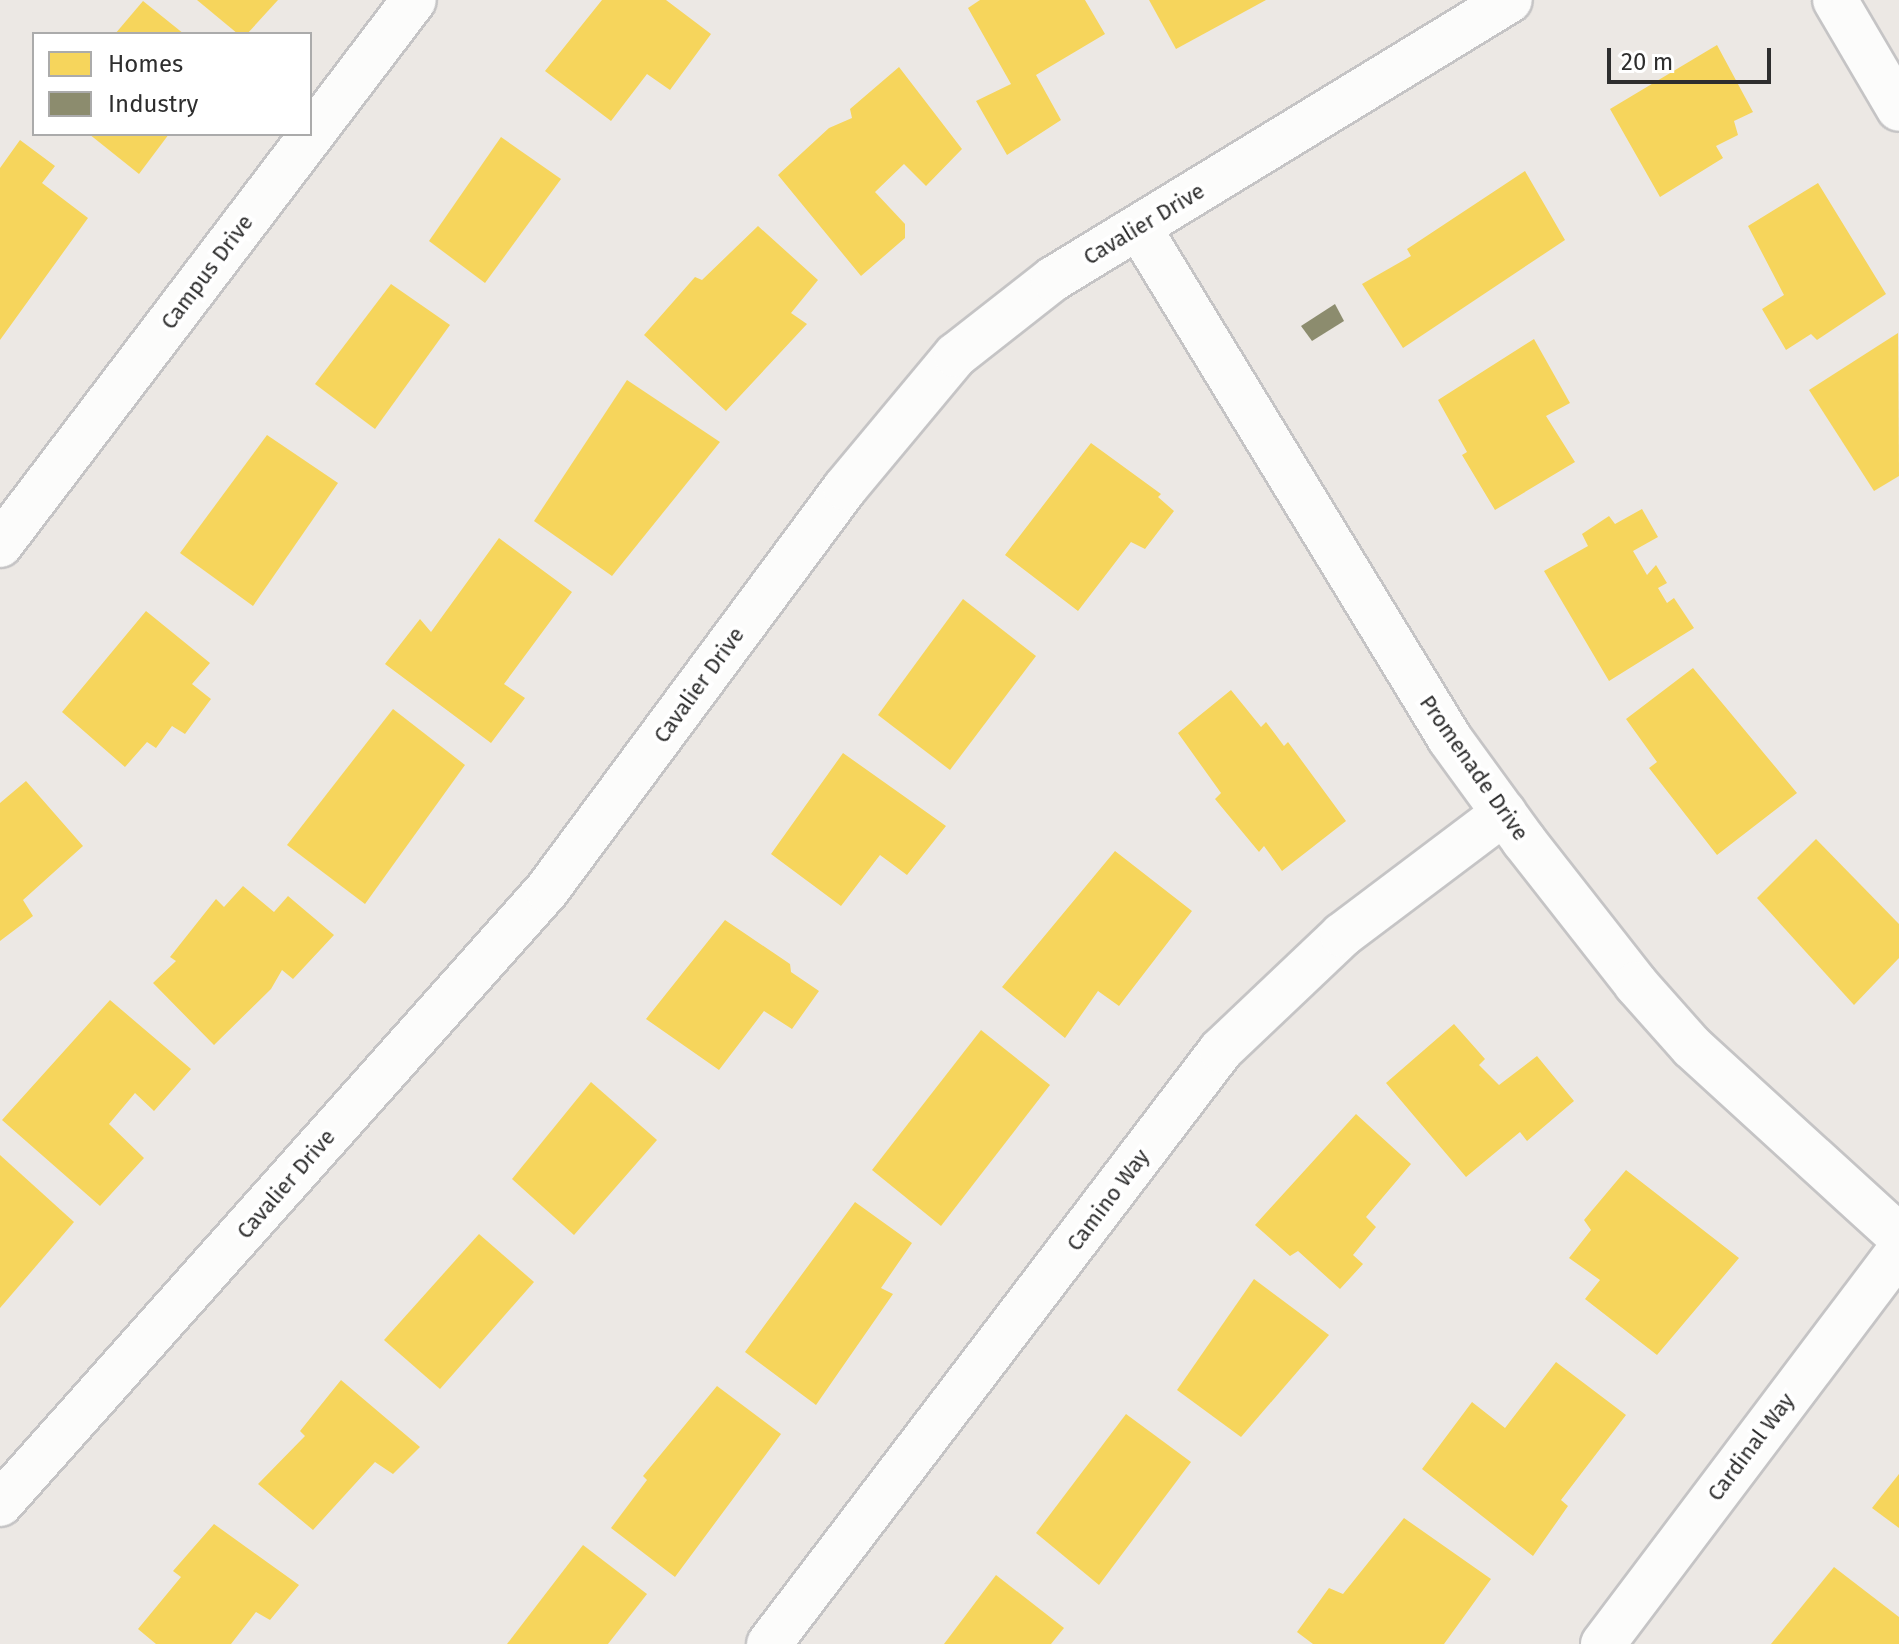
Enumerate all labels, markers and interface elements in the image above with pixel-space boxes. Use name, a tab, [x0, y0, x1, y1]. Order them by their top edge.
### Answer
legend	[32, 32, 312, 136]
scale bar	[1611, 32, 1775, 82]
text: 20 m	[1621, 48, 1673, 76]
text: Homes	[108, 50, 183, 78]
text: Industry	[108, 90, 198, 118]
street label: Cavalier Drive	[1079, 178, 1209, 270]
street label: Campus Drive	[155, 210, 259, 334]
street label: Cavalier Drive	[648, 622, 750, 748]
street label: Promenade Drive	[1414, 690, 1534, 846]
street label: Cavalier Drive	[231, 1124, 341, 1244]
street label: Camino Way	[1061, 1144, 1155, 1256]
street label: Cardinal Way	[1702, 1388, 1800, 1506]

